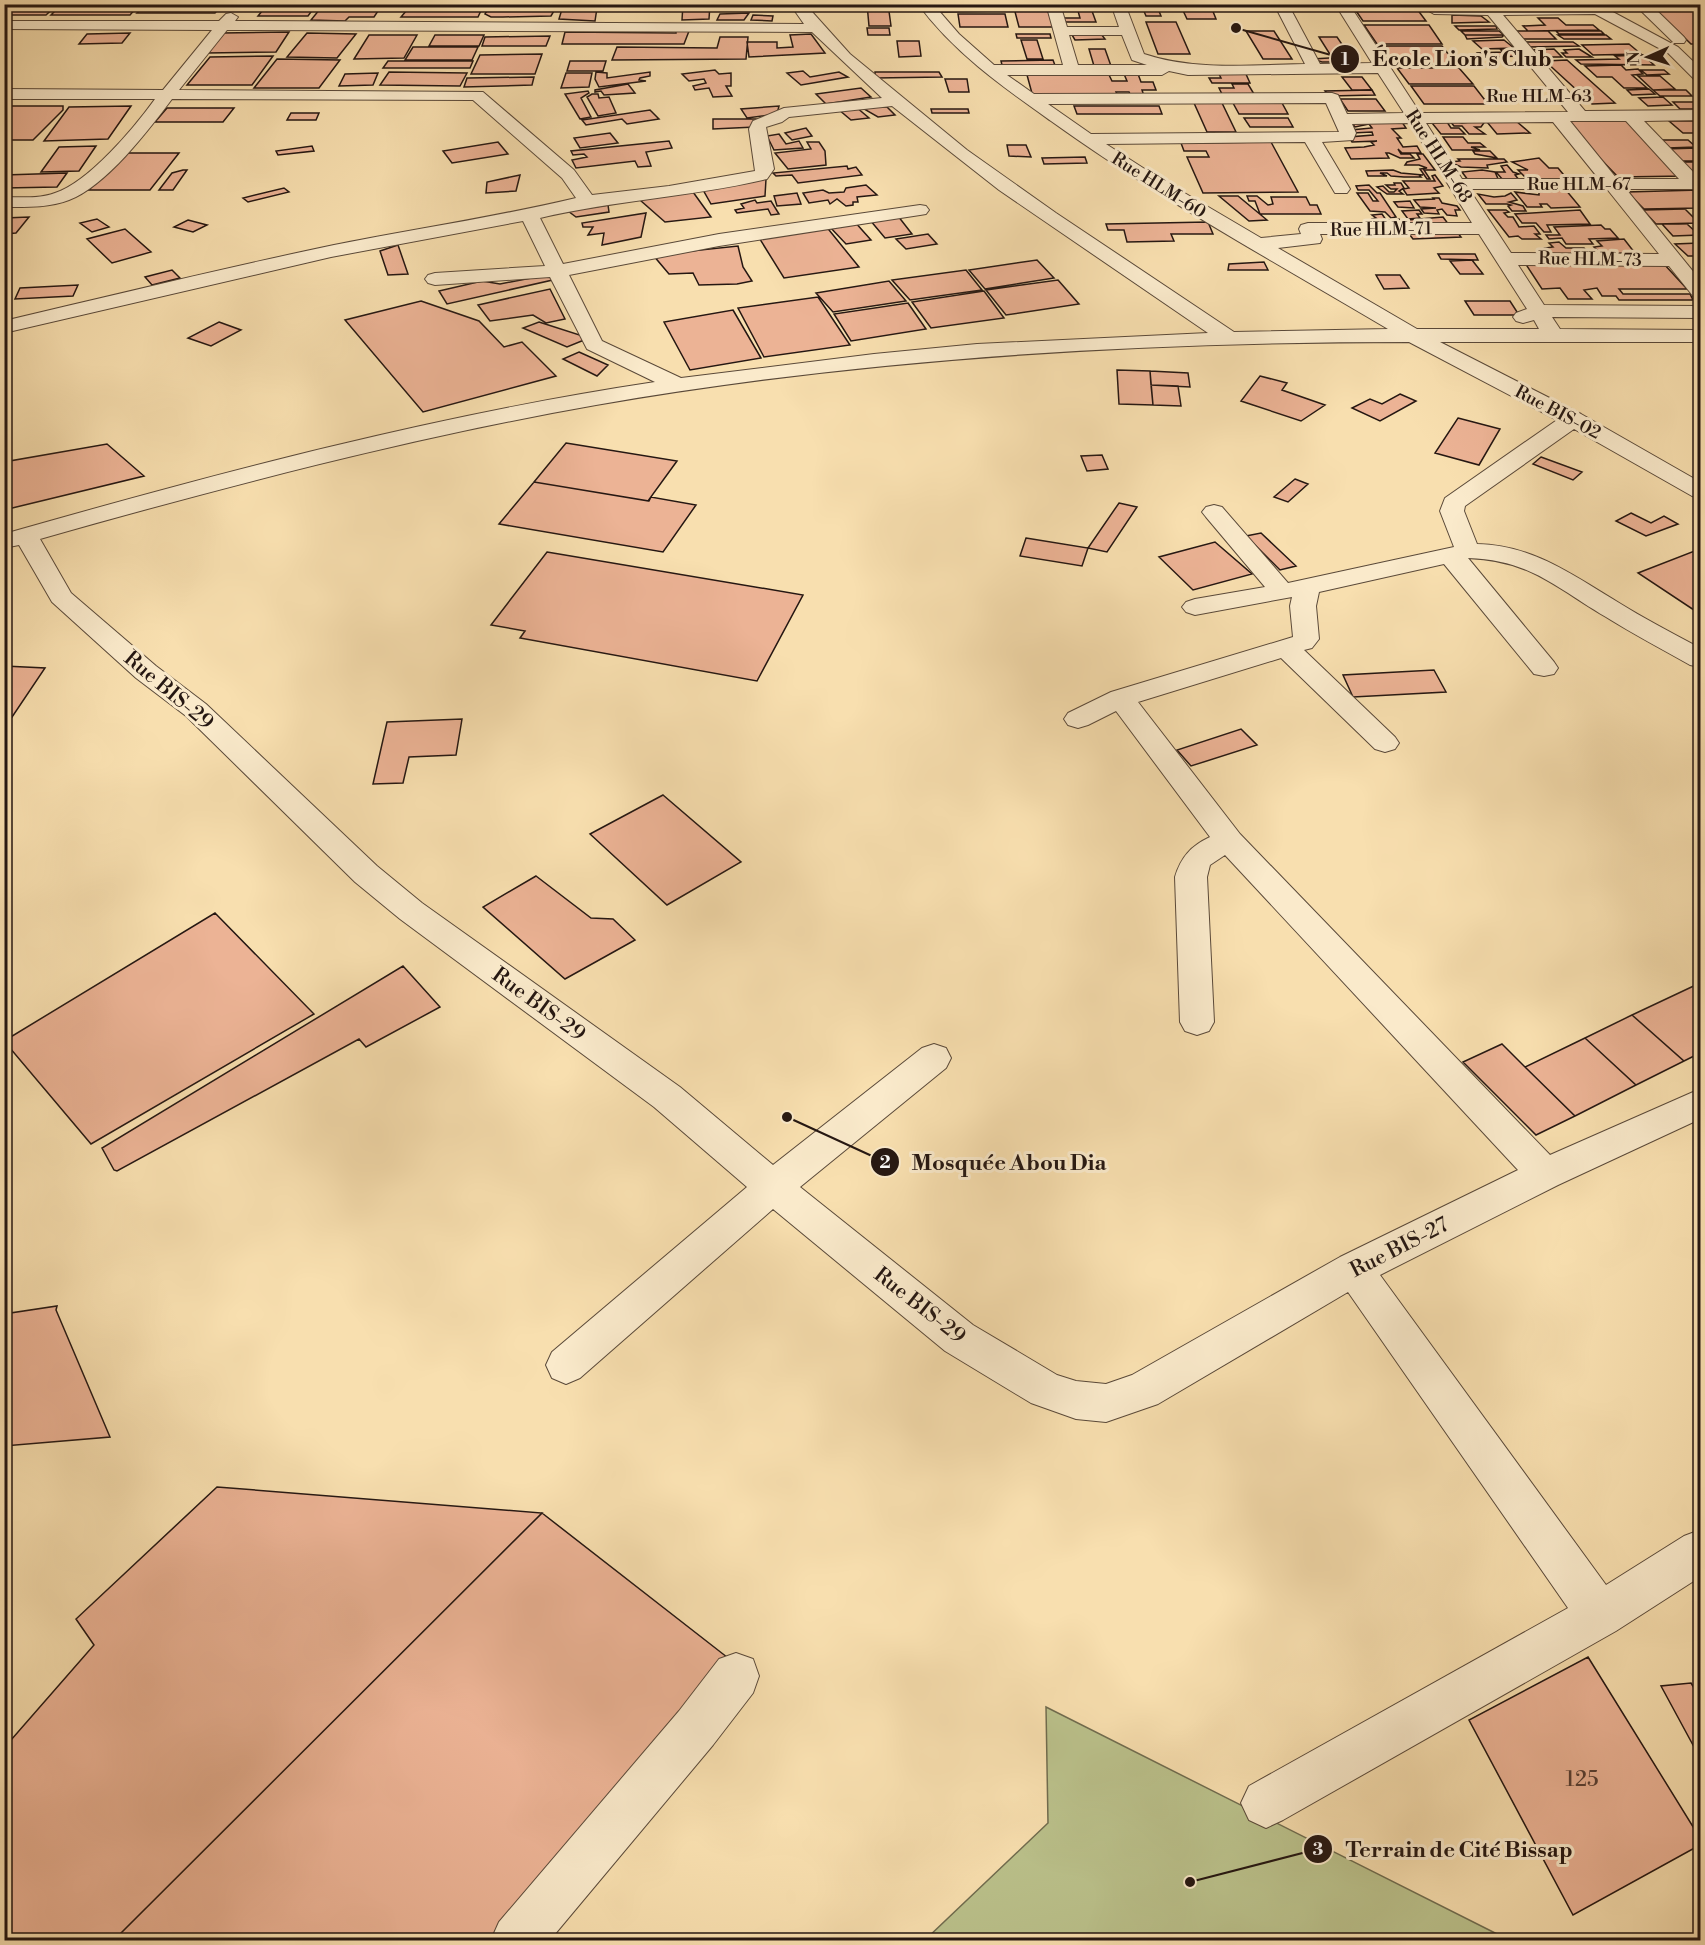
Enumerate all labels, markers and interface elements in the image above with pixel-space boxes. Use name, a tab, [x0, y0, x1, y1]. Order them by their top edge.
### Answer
north arrow	[1618, 27, 1678, 87]
callout: École Lion's Club	[1330, 39, 1564, 79]
text: École Lion's Club	[1372, 44, 1552, 73]
text: 1	[1341, 48, 1350, 71]
text: N	[1624, 51, 1644, 65]
street label: Rue HLM-63	[1486, 85, 1592, 108]
street label: Rue HLM-68	[1400, 105, 1477, 207]
street label: Rue HLM-60	[1107, 147, 1211, 224]
street label: Rue HLM-67	[1527, 173, 1631, 196]
street label: Rue HLM-71	[1330, 217, 1433, 242]
street label: Rue HLM-73	[1538, 247, 1642, 272]
street label: Rue BIS-02	[1511, 380, 1605, 445]
street label: Rue BIS-29	[118, 646, 219, 736]
street label: Rue BIS-29	[487, 962, 590, 1047]
callout: Mosquée Abou Dia	[870, 1142, 1119, 1182]
text: Mosquée Abou Dia	[912, 1150, 1107, 1177]
text: 2	[879, 1151, 891, 1174]
street label: Rue BIS-27	[1346, 1212, 1453, 1284]
street label: Rue BIS-29	[868, 1262, 970, 1350]
house number: 125	[1565, 1767, 1599, 1793]
callout: Terrain de Cité Bissap	[1303, 1829, 1585, 1869]
text: Terrain de Cité Bissap	[1345, 1837, 1573, 1864]
text: 3	[1313, 1838, 1324, 1861]

